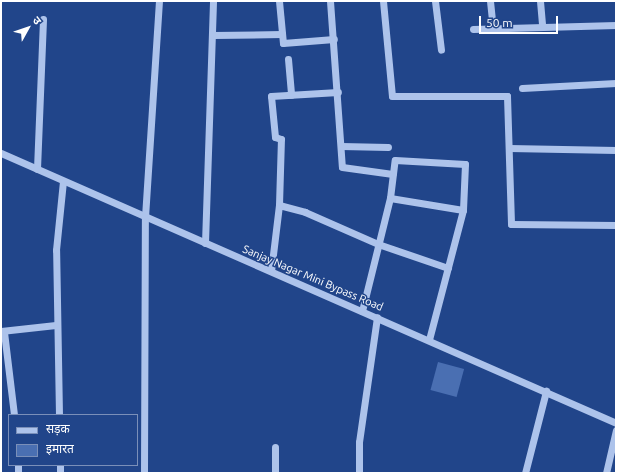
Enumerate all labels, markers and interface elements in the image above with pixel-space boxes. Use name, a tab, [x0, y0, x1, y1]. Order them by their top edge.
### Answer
north arrow	[8, 8, 48, 48]
scale bar	[481, 8, 560, 34]
text: उ	[31, 14, 44, 27]
text: 50 m	[486, 16, 513, 29]
street label: Sanjay Nagar Mini Bypass Road	[241, 242, 385, 314]
legend	[8, 414, 138, 466]
text: सड़क	[46, 422, 70, 435]
text: इमारत	[46, 442, 74, 455]

